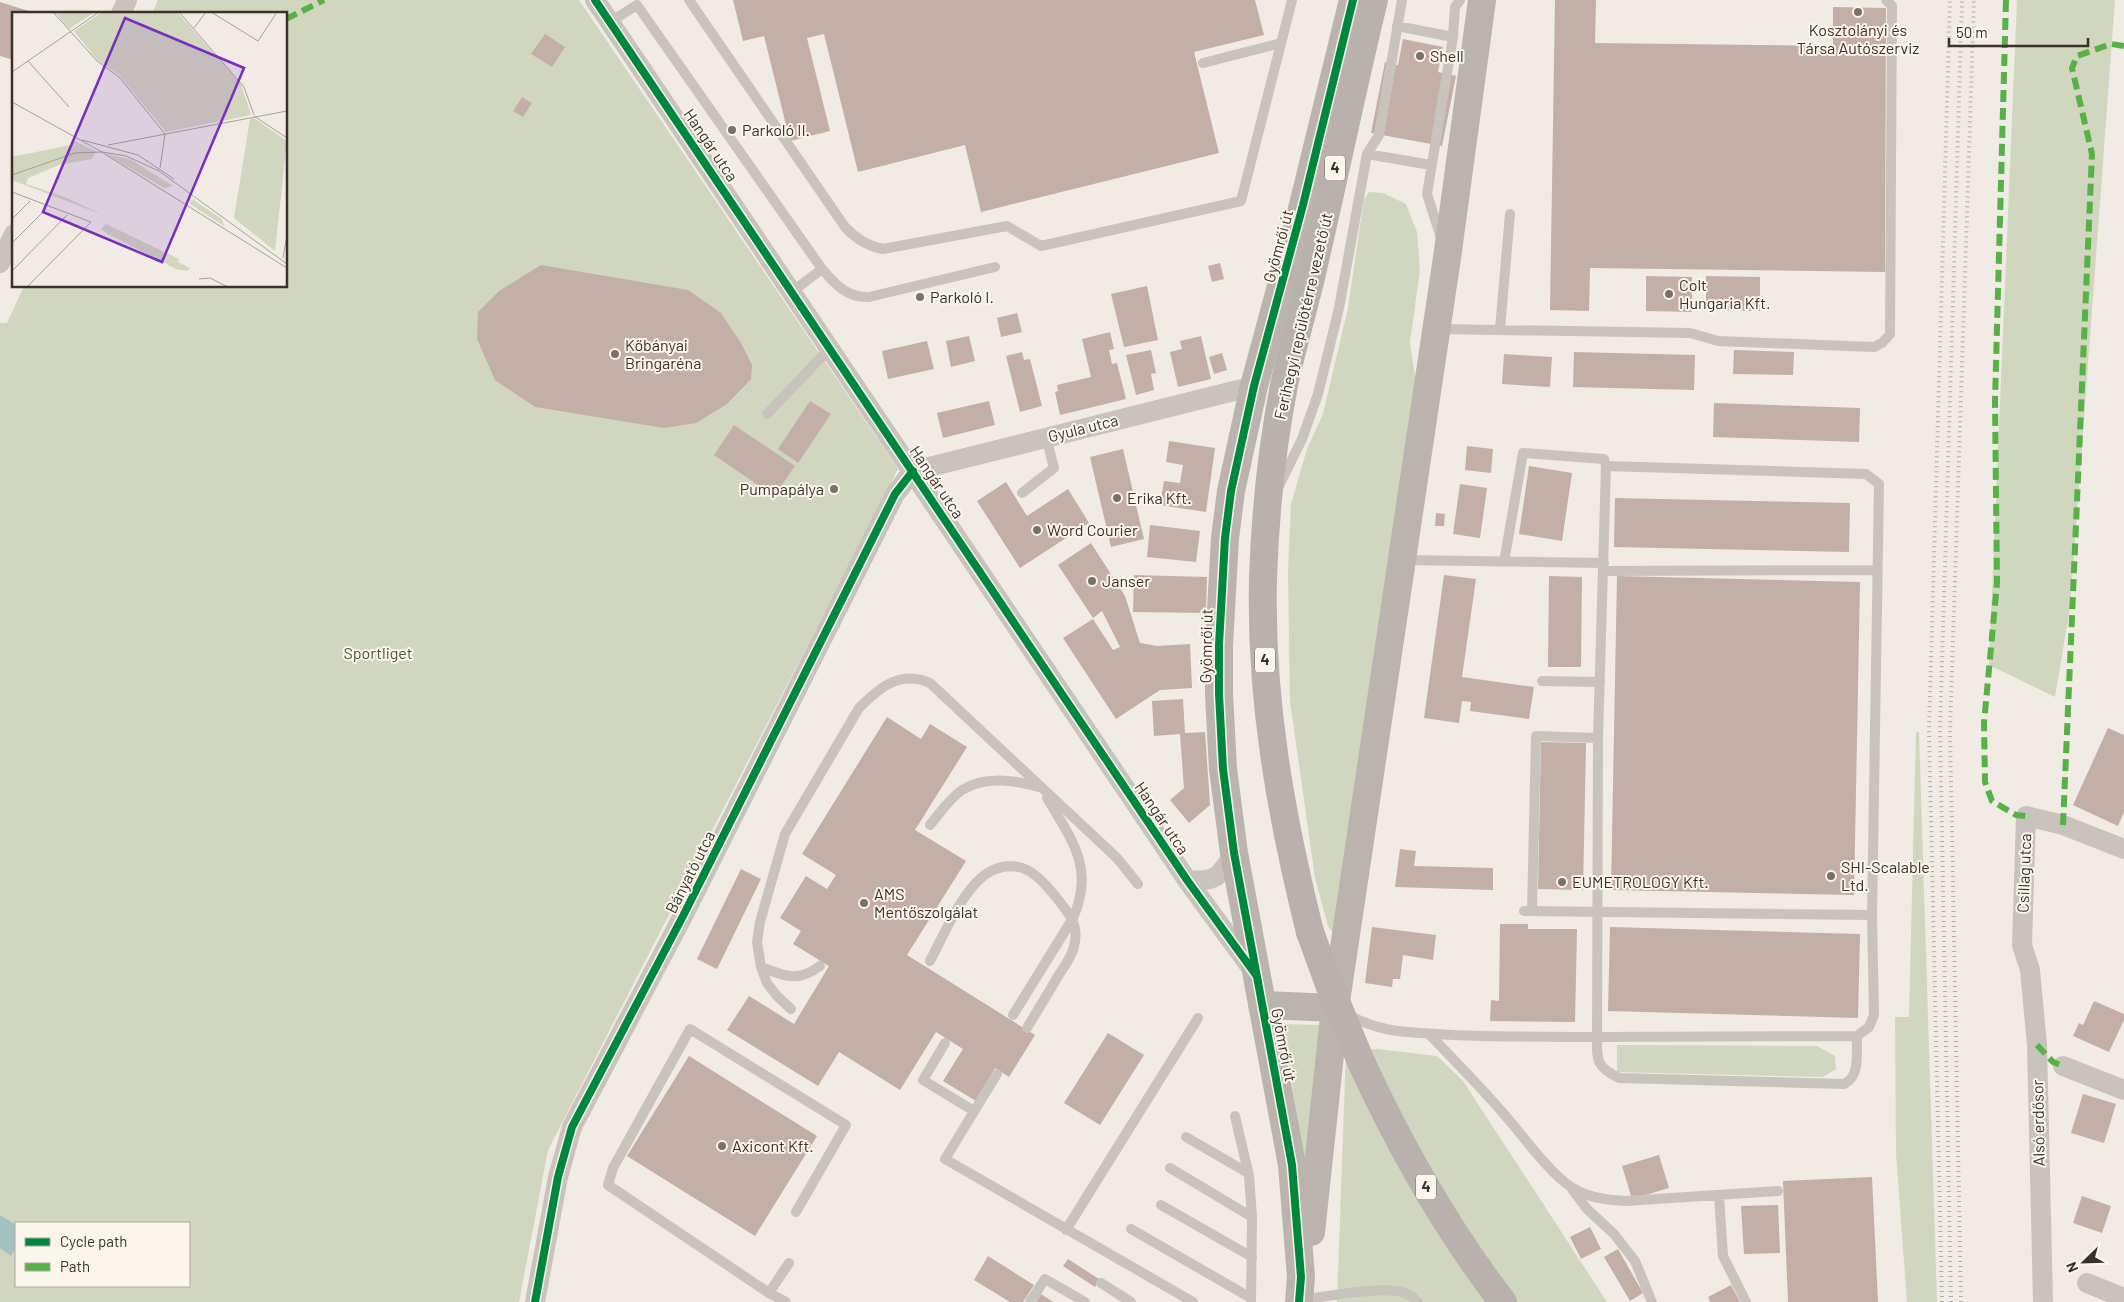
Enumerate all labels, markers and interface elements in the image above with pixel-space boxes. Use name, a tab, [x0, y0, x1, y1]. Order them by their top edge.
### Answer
marker: Kosztolányi és Társa Autószerviz	[1852, 6, 1864, 18]
inset map	[12, 12, 288, 288]
scale bar	[1949, 15, 2088, 47]
place label: Kosztolányi és Társa Autószerviz	[1797, 20, 1919, 57]
text: 50 m	[1956, 23, 1988, 41]
place label: Shell	[1430, 46, 1464, 65]
marker: Shell	[1414, 50, 1426, 62]
street label: Hangár utca	[680, 105, 743, 185]
place label: Parkoló II.	[742, 120, 810, 139]
marker: Parkoló II.	[726, 124, 738, 136]
road number: 4	[1325, 156, 1345, 180]
street label: Gyömrői út	[1259, 207, 1296, 284]
street label: Ferihegyi repülőtérre vezető út	[1269, 211, 1336, 421]
place label: Colt Hungaria Kft.	[1679, 275, 1770, 312]
place label: Parkoló I.	[930, 287, 994, 306]
marker: Colt Hungaria Kft.	[1663, 288, 1675, 300]
marker: Parkoló I.	[914, 291, 926, 303]
place label: Kőbányai Bringaréna	[625, 335, 701, 372]
marker: Kőbányai Bringaréna	[609, 348, 621, 360]
street label: Gyula utca	[1046, 410, 1120, 445]
street label: Hangár utca	[906, 442, 969, 522]
place label: Pumpapálya	[740, 479, 824, 498]
marker: Pumpapálya	[828, 483, 840, 495]
place label: Erika Kft.	[1127, 488, 1192, 507]
marker: Erika Kft.	[1111, 492, 1123, 504]
place label: Word Courier	[1047, 520, 1138, 539]
marker: Word Courier	[1031, 524, 1043, 536]
place label: Janser	[1102, 571, 1150, 590]
marker: Janser	[1086, 575, 1098, 587]
street label: Gyömrői út	[1195, 608, 1216, 684]
park label: Sportliget	[343, 643, 413, 662]
road number: 4	[1255, 648, 1275, 672]
street label: Hangár utca	[1131, 778, 1194, 858]
street label: Bányató utca	[661, 827, 718, 916]
street label: Csillag utca	[2013, 833, 2034, 913]
place label: SHI-Scalable Ltd.	[1841, 857, 1930, 894]
marker: SHI-Scalable Ltd.	[1825, 870, 1837, 882]
place label: EUMETROLOGY Kft.	[1572, 872, 1709, 891]
marker: EUMETROLOGY Kft.	[1556, 876, 1568, 888]
place label: AMS Mentőszolgálat	[874, 884, 978, 921]
marker: AMS Mentőszolgálat	[858, 897, 870, 909]
street label: Gyömrői út	[1268, 1006, 1301, 1083]
street label: Alsó erdősor	[2027, 1079, 2048, 1167]
place label: Axicont Kft.	[732, 1136, 814, 1155]
marker: Axicont Kft.	[716, 1140, 728, 1152]
road number: 4	[1416, 1174, 1436, 1200]
legend	[15, 1222, 190, 1287]
text: Cycle path	[60, 1232, 127, 1250]
north arrow	[2059, 1237, 2109, 1287]
text: Path	[60, 1257, 90, 1275]
text: N	[2062, 1260, 2081, 1275]

